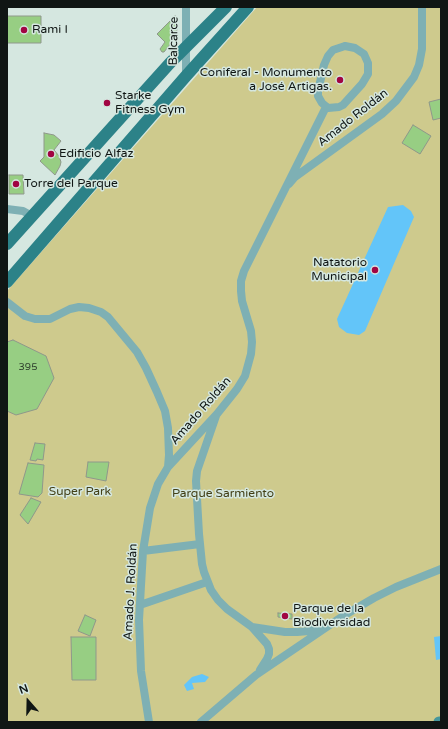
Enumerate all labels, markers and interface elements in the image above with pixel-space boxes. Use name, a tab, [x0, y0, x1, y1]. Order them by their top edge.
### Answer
street label: Balcarce	[166, 17, 182, 65]
place label: Rami I	[32, 23, 68, 37]
marker: Rami I	[19, 25, 29, 35]
place label: Coniferal - Monumento a José Artigas.	[200, 66, 332, 94]
marker: Coniferal - Monumento a José Artigas.	[335, 75, 345, 85]
street label: Amado Roldán	[315, 86, 391, 150]
place label: Starke Fitness Gym	[115, 89, 185, 117]
marker: Starke Fitness Gym	[102, 98, 112, 108]
place label: Edificio Alfaz	[59, 147, 133, 161]
marker: Edificio Alfaz	[46, 149, 56, 159]
place label: Torre del Parque	[24, 177, 118, 191]
marker: Torre del Parque	[11, 179, 21, 189]
place label: Natatorio Municipal	[311, 256, 367, 284]
marker: Natatorio Municipal	[370, 265, 380, 275]
house number: 395	[19, 361, 37, 373]
street label: Amado Roldán	[168, 374, 234, 448]
park label: Super Park	[49, 485, 111, 499]
park label: Parque Sarmiento	[172, 487, 274, 501]
street label: Amado J. Roldán	[121, 543, 141, 641]
place label: Parque de la Biodiversidad	[293, 602, 370, 630]
marker: Parque de la Biodiversidad	[280, 611, 290, 621]
north arrow	[8, 681, 48, 721]
text: N	[17, 682, 30, 697]

